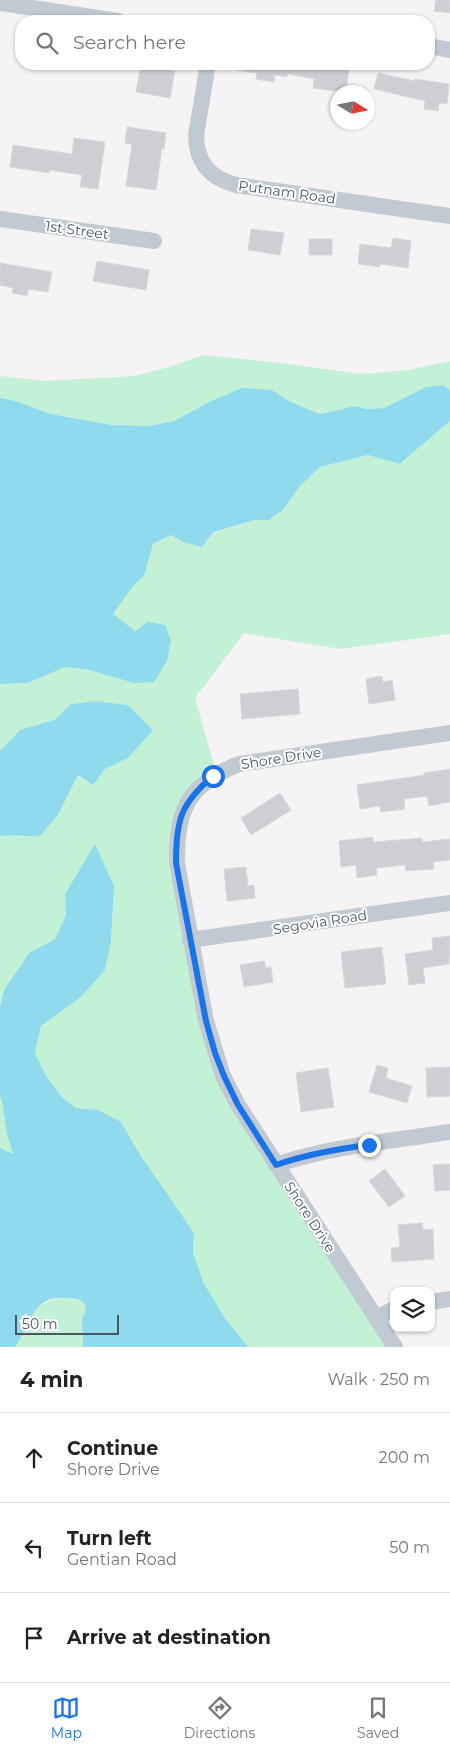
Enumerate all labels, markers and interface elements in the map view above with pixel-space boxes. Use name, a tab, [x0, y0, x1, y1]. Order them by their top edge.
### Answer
search box	[15, 15, 435, 70]
icon: search	[33, 29, 61, 57]
text: Search here	[73, 31, 186, 54]
north arrow	[330, 85, 375, 130]
street label: Putnam Road	[237, 176, 337, 208]
street label: 1st Street	[44, 217, 110, 243]
street label: Shore Drive	[240, 743, 322, 773]
route start	[202, 765, 225, 788]
street label: Segovia Road	[272, 906, 368, 938]
route end	[358, 1134, 381, 1157]
street label: Shore Drive	[280, 1178, 340, 1256]
map controls	[390, 1287, 435, 1332]
button: layers	[390, 1287, 435, 1332]
scale bar	[15, 1312, 119, 1335]
text: 50 m	[22, 1315, 58, 1333]
text: 4 min	[20, 1367, 83, 1392]
text: Walk · 250 m	[327, 1370, 430, 1389]
text: Continue	[67, 1437, 158, 1460]
icon: ahead	[20, 1444, 48, 1472]
text: 200 m	[379, 1448, 430, 1467]
text: Shore Drive	[67, 1460, 160, 1479]
text: Turn left	[67, 1527, 152, 1550]
icon: left	[20, 1534, 48, 1562]
text: 50 m	[389, 1538, 430, 1557]
text: Gentian Road	[67, 1550, 177, 1569]
icon: arrive	[20, 1624, 48, 1652]
text: Arrive at destination	[67, 1626, 271, 1649]
tab: Map	[51, 1694, 82, 1742]
tab: Directions	[184, 1694, 255, 1742]
tab: Saved	[357, 1694, 399, 1742]

